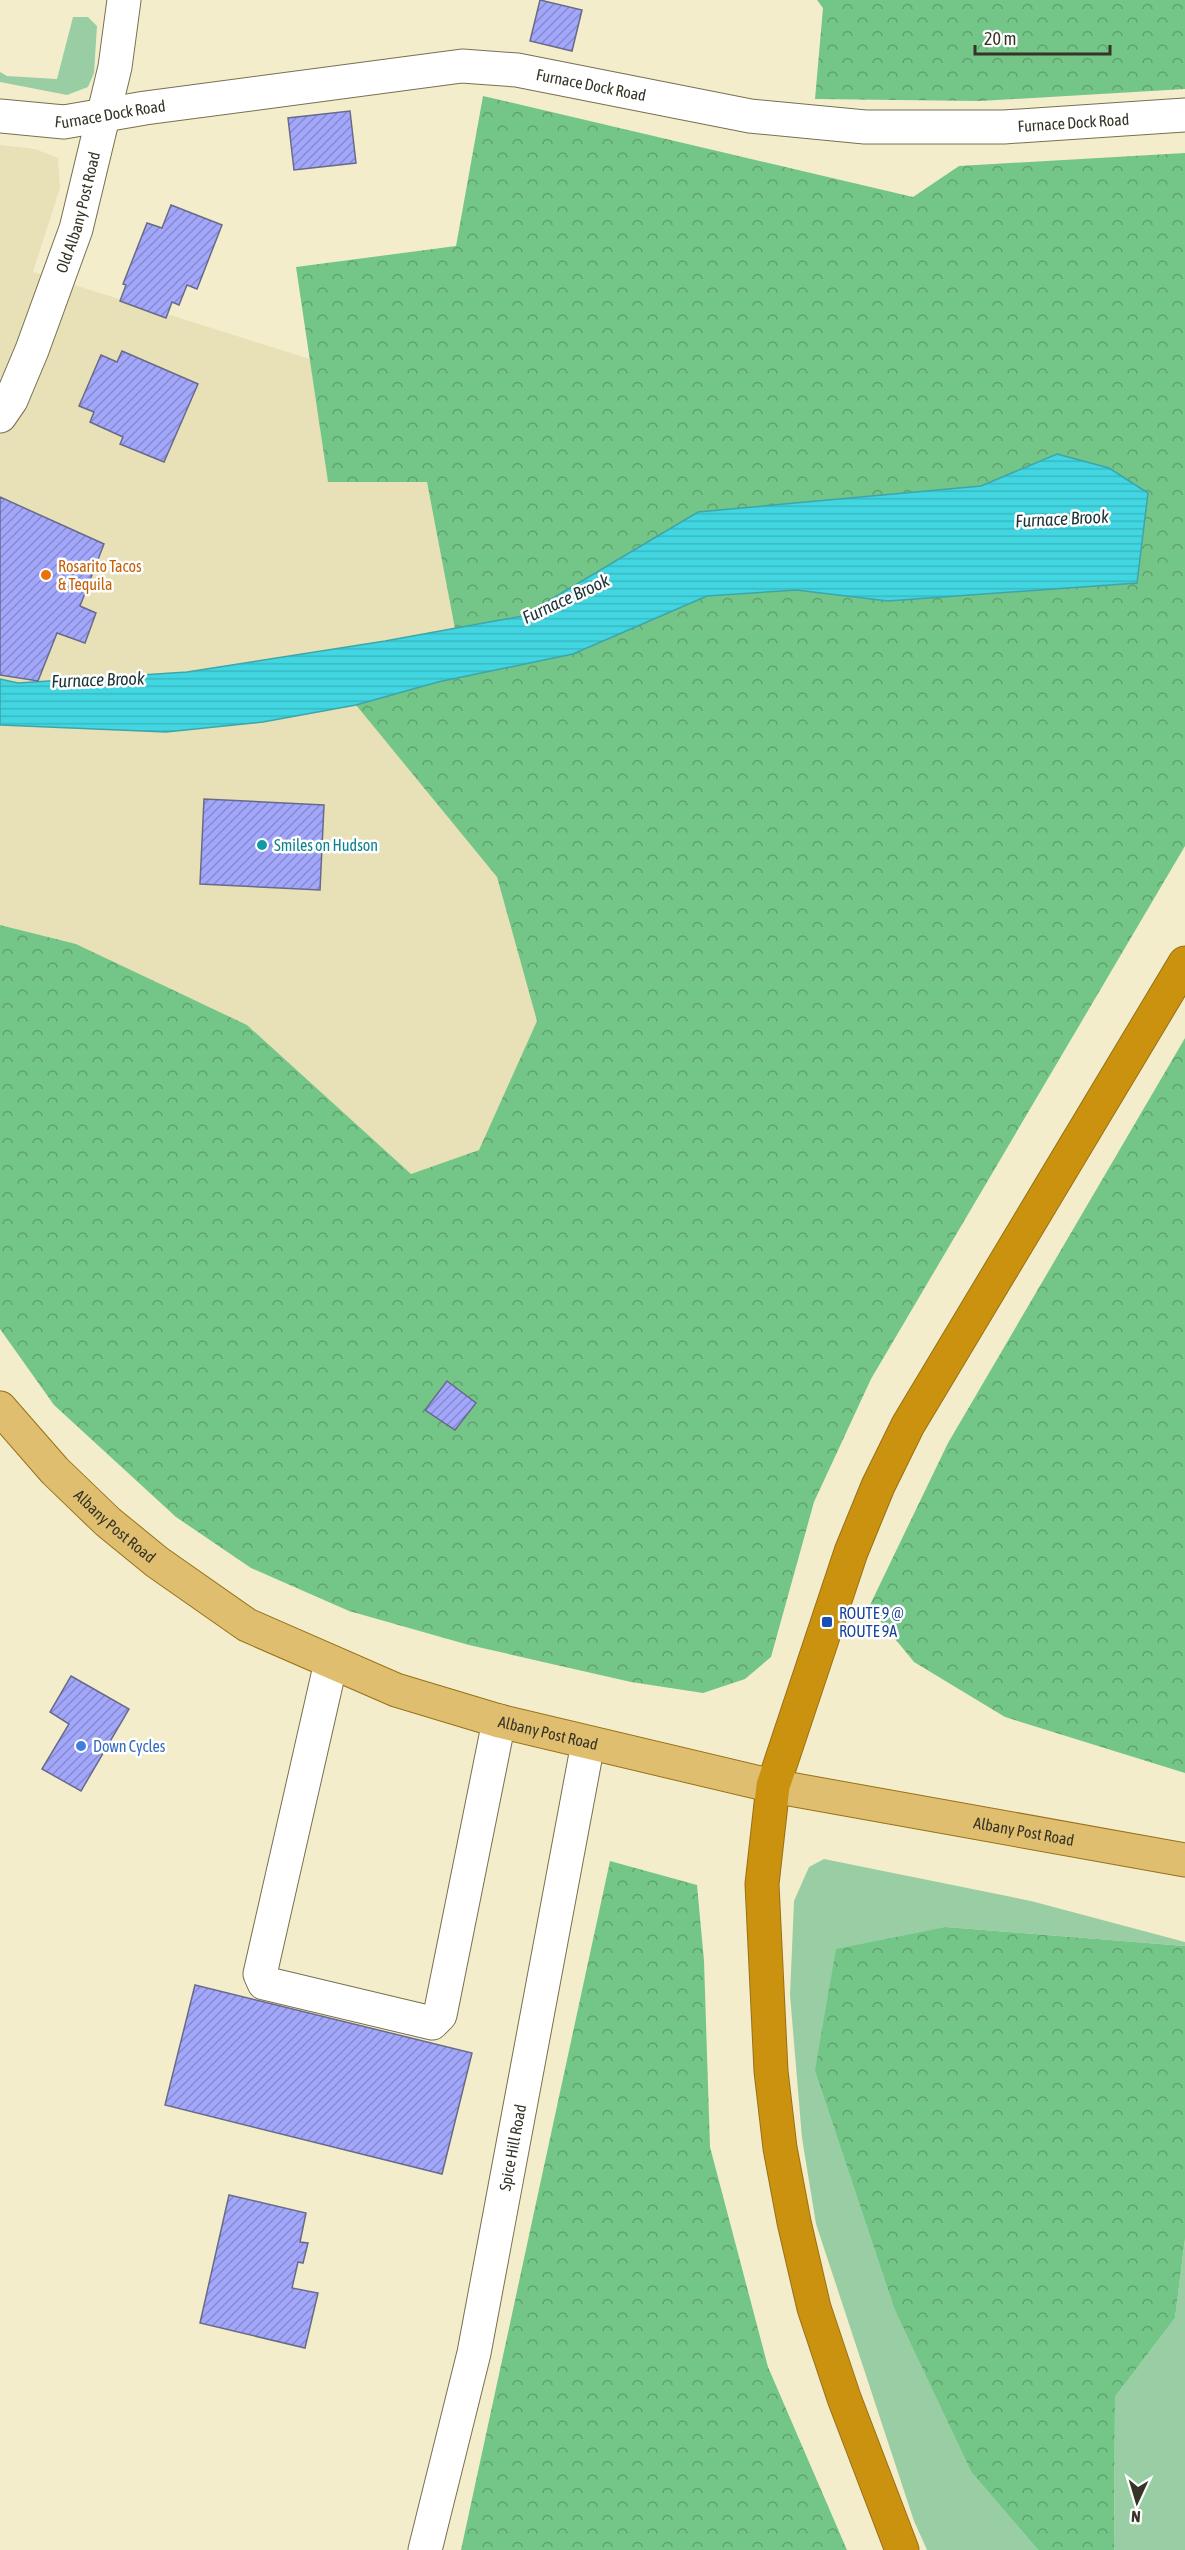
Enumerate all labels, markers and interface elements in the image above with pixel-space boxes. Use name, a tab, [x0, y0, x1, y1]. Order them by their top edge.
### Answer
scale bar	[975, 18, 1110, 56]
text: 20 m	[984, 28, 1016, 49]
street label: Furnace Dock Road	[535, 65, 648, 104]
street label: Furnace Dock Road	[54, 96, 166, 131]
street label: Furnace Dock Road	[1017, 110, 1130, 135]
street label: Old Albany Post Road	[52, 150, 103, 275]
water label: Furnace Brook	[1015, 506, 1110, 531]
place label: Rosarito Tacos & Tequila	[58, 557, 142, 594]
marker: Rosarito Tacos & Tequila	[39, 568, 53, 582]
water label: Furnace Brook	[519, 569, 614, 628]
water label: Furnace Brook	[51, 667, 146, 692]
place label: Smiles on Hudson	[274, 836, 378, 854]
marker: Smiles on Hudson	[255, 838, 269, 852]
street label: Albany Post Road	[71, 1486, 159, 1566]
place label: ROUTE 9 @ ROUTE 9A	[839, 1604, 904, 1640]
marker: ROUTE 9 @ ROUTE 9A	[820, 1615, 834, 1629]
street label: Albany Post Road	[497, 1712, 600, 1753]
place label: Down Cycles	[93, 1737, 166, 1756]
marker: Down Cycles	[74, 1739, 88, 1753]
street label: Albany Post Road	[972, 1813, 1076, 1849]
street label: Spice Hill Road	[495, 2103, 529, 2192]
north arrow	[1107, 2472, 1167, 2532]
text: N	[1131, 2508, 1141, 2526]

